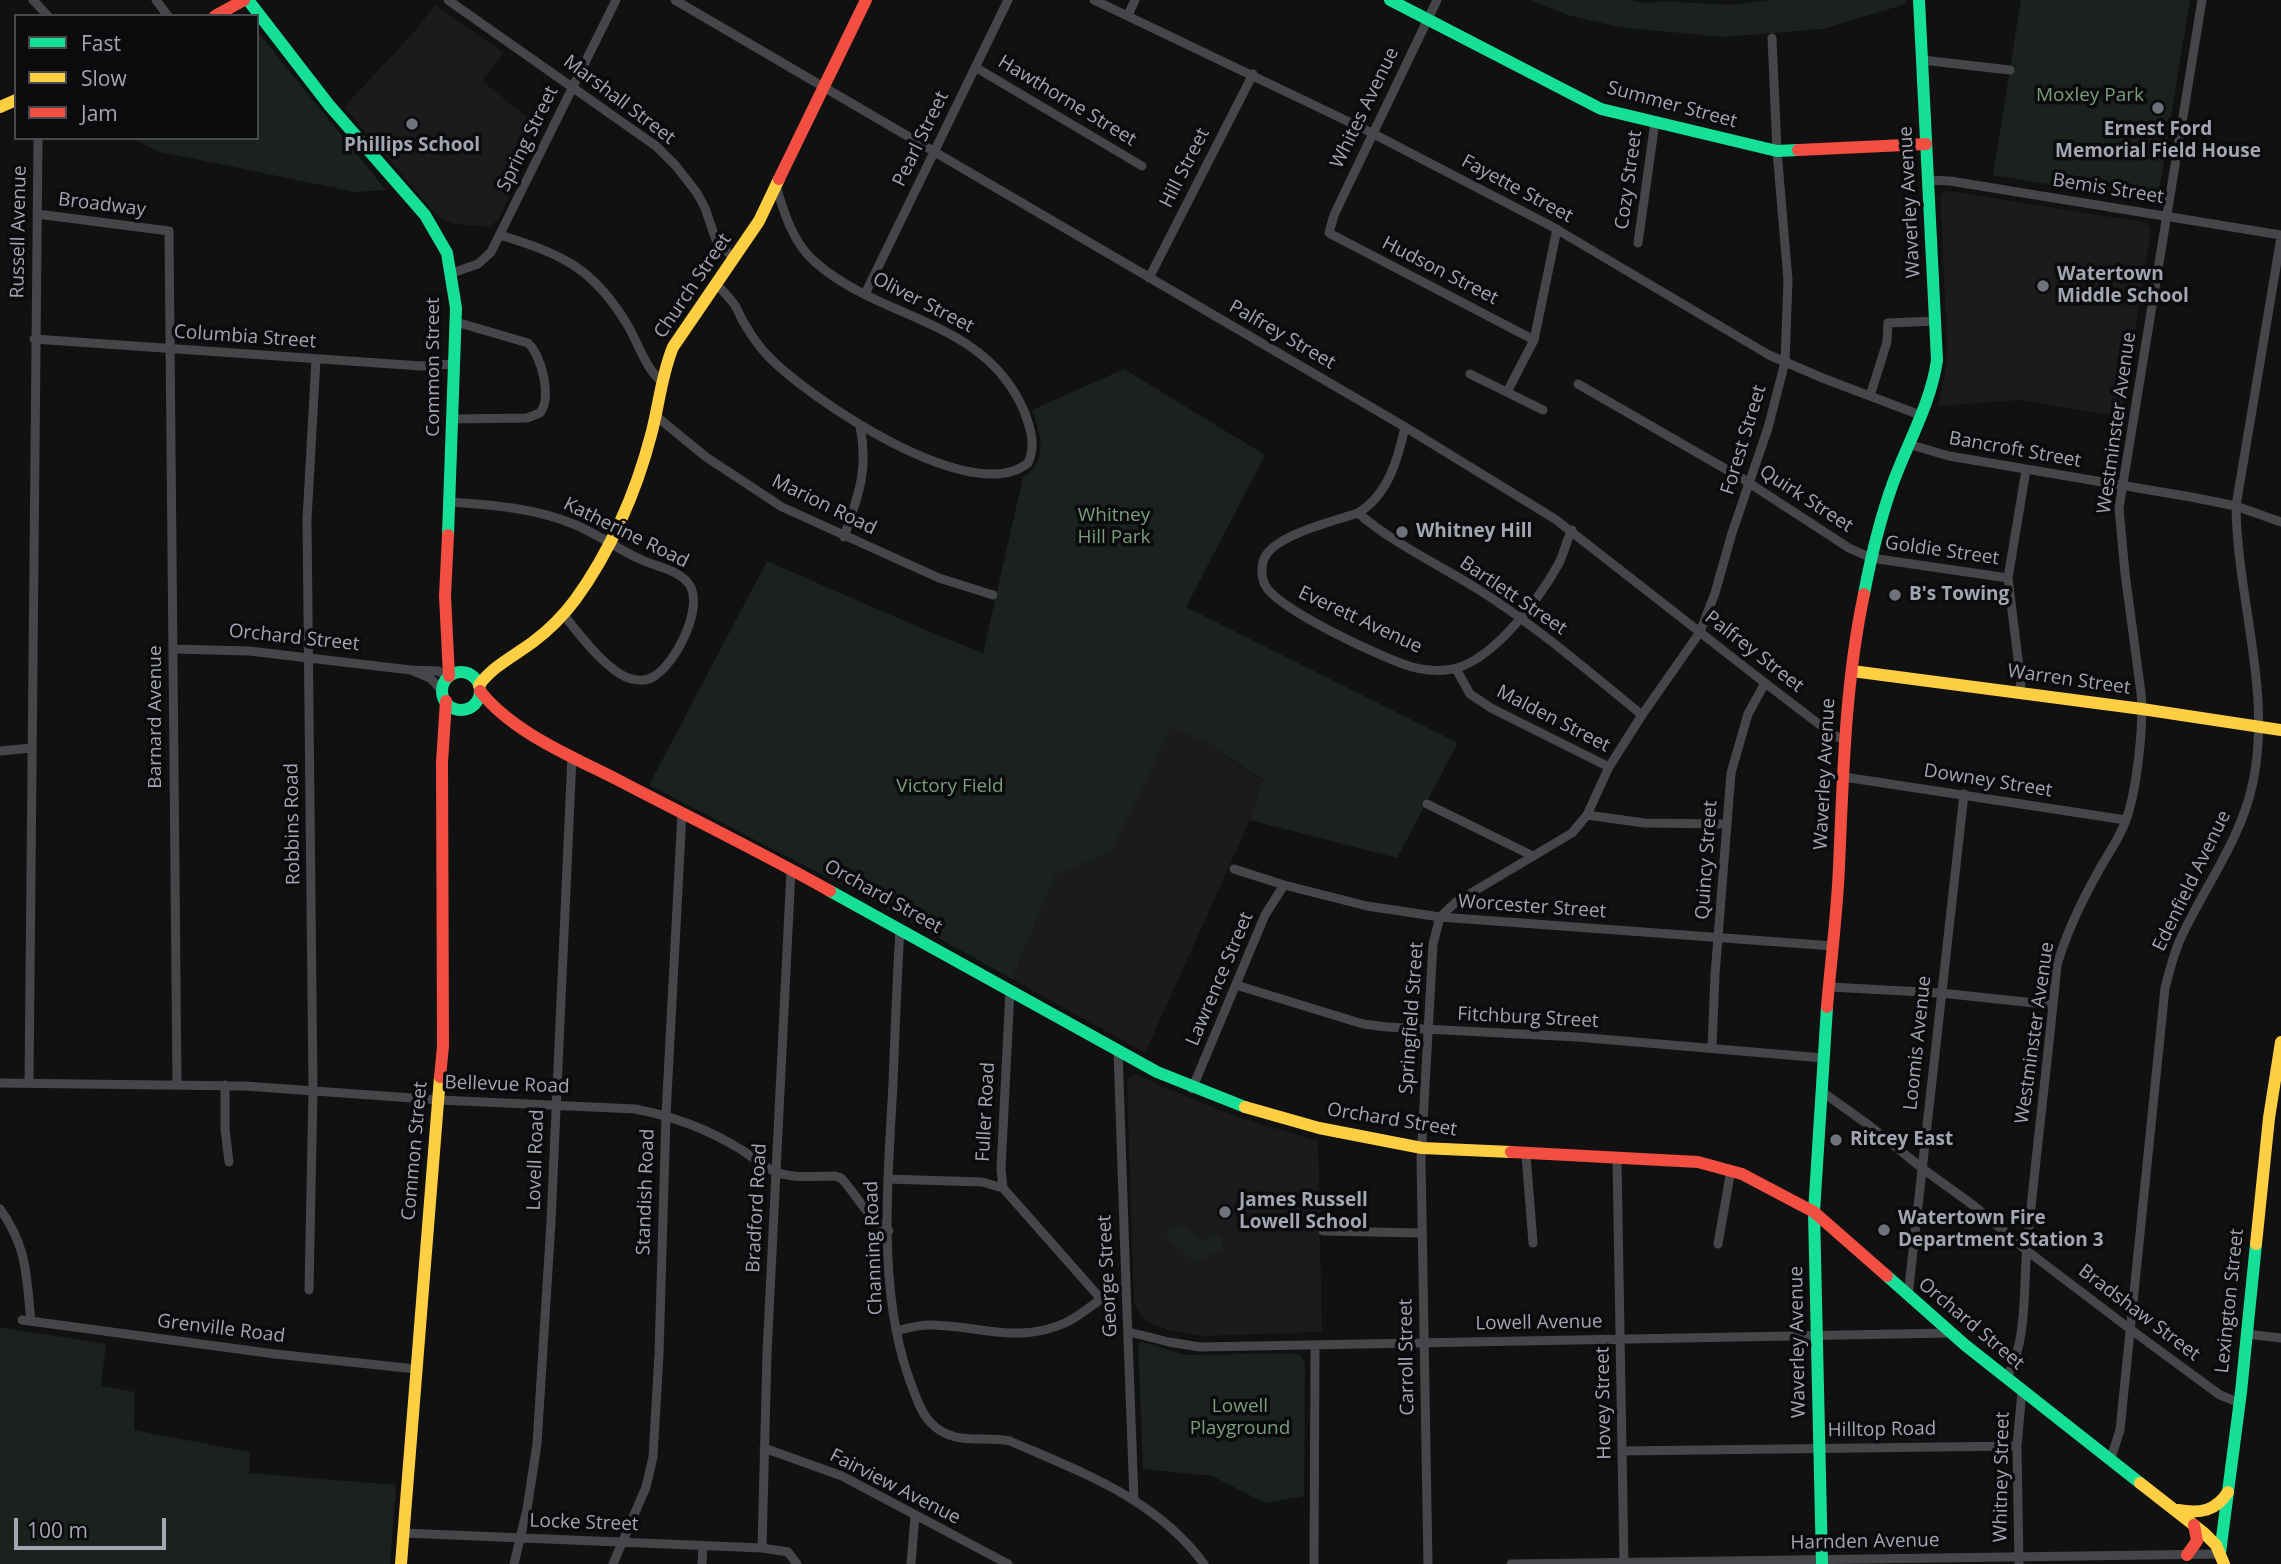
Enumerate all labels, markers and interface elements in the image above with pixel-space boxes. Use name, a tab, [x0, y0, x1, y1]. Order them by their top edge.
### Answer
legend	[14, 14, 259, 140]
text: Fast	[81, 29, 121, 57]
street label: Whites Avenue	[1326, 44, 1404, 172]
street label: Marshall Street	[559, 50, 679, 150]
street label: Hawthorne Street	[994, 51, 1140, 151]
text: Slow	[81, 64, 127, 92]
street label: Summer Street	[1604, 77, 1740, 133]
street label: Spring Street	[493, 83, 563, 195]
park label: Moxley Park	[2036, 85, 2144, 107]
street label: Pearl Street	[888, 88, 954, 190]
text: Jam	[81, 99, 118, 127]
marker: Ernest Ford Memorial Field House	[2150, 100, 2166, 116]
marker: Phillips School	[404, 116, 420, 132]
place label: Ernest Ford Memorial Field House	[2055, 119, 2261, 163]
street label: Hill Street	[1155, 124, 1215, 212]
street label: Waverley Avenue	[1895, 125, 1925, 279]
street label: Cozy Street	[1611, 129, 1647, 231]
place label: Phillips School	[344, 135, 480, 157]
street label: Fayette Street	[1457, 150, 1577, 228]
street label: Russell Avenue	[6, 165, 32, 299]
street label: Bemis Street	[2051, 169, 2165, 209]
street label: Broadway	[57, 188, 147, 222]
street label: Church Street	[649, 229, 737, 343]
street label: Hudson Street	[1378, 232, 1502, 310]
place label: Watertown Middle School	[2057, 264, 2189, 308]
street label: Oliver Street	[869, 268, 977, 338]
marker: Watertown Middle School	[2035, 278, 2051, 294]
street label: Palfrey Street	[1225, 295, 1339, 375]
street label: Common Street	[423, 297, 445, 437]
street label: Columbia Street	[173, 321, 317, 353]
street label: Westminster Avenue	[2093, 331, 2141, 515]
street label: Forest Street	[1717, 382, 1771, 498]
street label: Bancroft Street	[1947, 427, 2083, 473]
street label: Quirk Street	[1755, 460, 1857, 538]
street label: Marion Road	[768, 470, 880, 540]
street label: Katherine Road	[560, 493, 692, 573]
park label: Whitney Hill Park	[1077, 505, 1151, 549]
place label: Whitney Hill	[1416, 521, 1532, 543]
marker: Whitney Hill	[1394, 524, 1410, 540]
street label: Goldie Street	[1883, 532, 2001, 570]
street label: Bartlett Street	[1455, 552, 1571, 640]
street label: Everett Avenue	[1295, 581, 1425, 659]
place label: B's Towing	[1909, 584, 2009, 606]
marker: B's Towing	[1887, 587, 1903, 603]
street label: Palfrey Street	[1700, 606, 1808, 698]
street label: Orchard Street	[228, 620, 360, 656]
street label: Barnard Avenue	[145, 645, 167, 789]
street label: Warren Street	[2006, 660, 2132, 700]
street label: Malden Street	[1492, 681, 1614, 757]
street label: Waverley Avenue	[1810, 697, 1840, 851]
street label: Downey Street	[1922, 760, 2054, 802]
street label: Robbins Road	[281, 763, 305, 885]
park label: Victory Field	[896, 776, 1004, 798]
street label: Quincy Street	[1691, 800, 1723, 920]
street label: Edenfield Avenue	[2148, 807, 2236, 955]
street label: Orchard Street	[820, 855, 946, 939]
street label: Worcester Street	[1457, 890, 1607, 924]
street label: Lawrence Street	[1182, 909, 1258, 1049]
street label: Springfield Street	[1395, 941, 1429, 1095]
street label: Westminster Avenue	[2011, 941, 2059, 1125]
street label: Loomis Avenue	[1900, 975, 1936, 1111]
street label: Fitchburg Street	[1457, 1003, 1599, 1033]
street label: Fuller Road	[972, 1062, 1000, 1162]
street label: Bellevue Road	[444, 1071, 570, 1099]
street label: Common Street	[398, 1080, 432, 1222]
street label: Orchard Street	[1325, 1098, 1459, 1142]
street label: Lovell Road	[523, 1109, 549, 1211]
street label: Standish Road	[632, 1128, 660, 1256]
place label: Ritcey East	[1850, 1129, 1953, 1151]
marker: Ritcey East	[1828, 1132, 1844, 1148]
street label: Bradford Road	[742, 1143, 772, 1273]
street label: Channing Road	[860, 1180, 888, 1316]
place label: James Russell Lowell School	[1239, 1190, 1368, 1234]
marker: James Russell Lowell School	[1217, 1204, 1233, 1220]
place label: Watertown Fire Department Station 3	[1898, 1208, 2104, 1252]
street label: George Street	[1093, 1214, 1123, 1338]
marker: Watertown Fire Department Station 3	[1876, 1222, 1892, 1238]
street label: Lexington Street	[2211, 1228, 2249, 1374]
street label: Bradshaw Street	[2074, 1260, 2204, 1366]
street label: Waverley Avenue	[1785, 1266, 1811, 1418]
street label: Orchard Street	[1913, 1273, 2029, 1375]
street label: Carroll Street	[1395, 1298, 1419, 1416]
street label: Grenville Road	[156, 1310, 286, 1348]
street label: Lowell Avenue	[1475, 1310, 1603, 1336]
street label: Hovey Street	[1592, 1346, 1616, 1460]
park label: Lowell Playground	[1190, 1396, 1290, 1440]
street label: Whitney Street	[1989, 1412, 2015, 1542]
street label: Hilltop Road	[1828, 1418, 1936, 1442]
street label: Fairview Avenue	[826, 1444, 964, 1530]
scale bar	[18, 1504, 170, 1548]
street label: Locke Street	[529, 1510, 639, 1536]
text: 100 m	[27, 1516, 88, 1544]
street label: Harnden Avenue	[1790, 1529, 1940, 1555]

